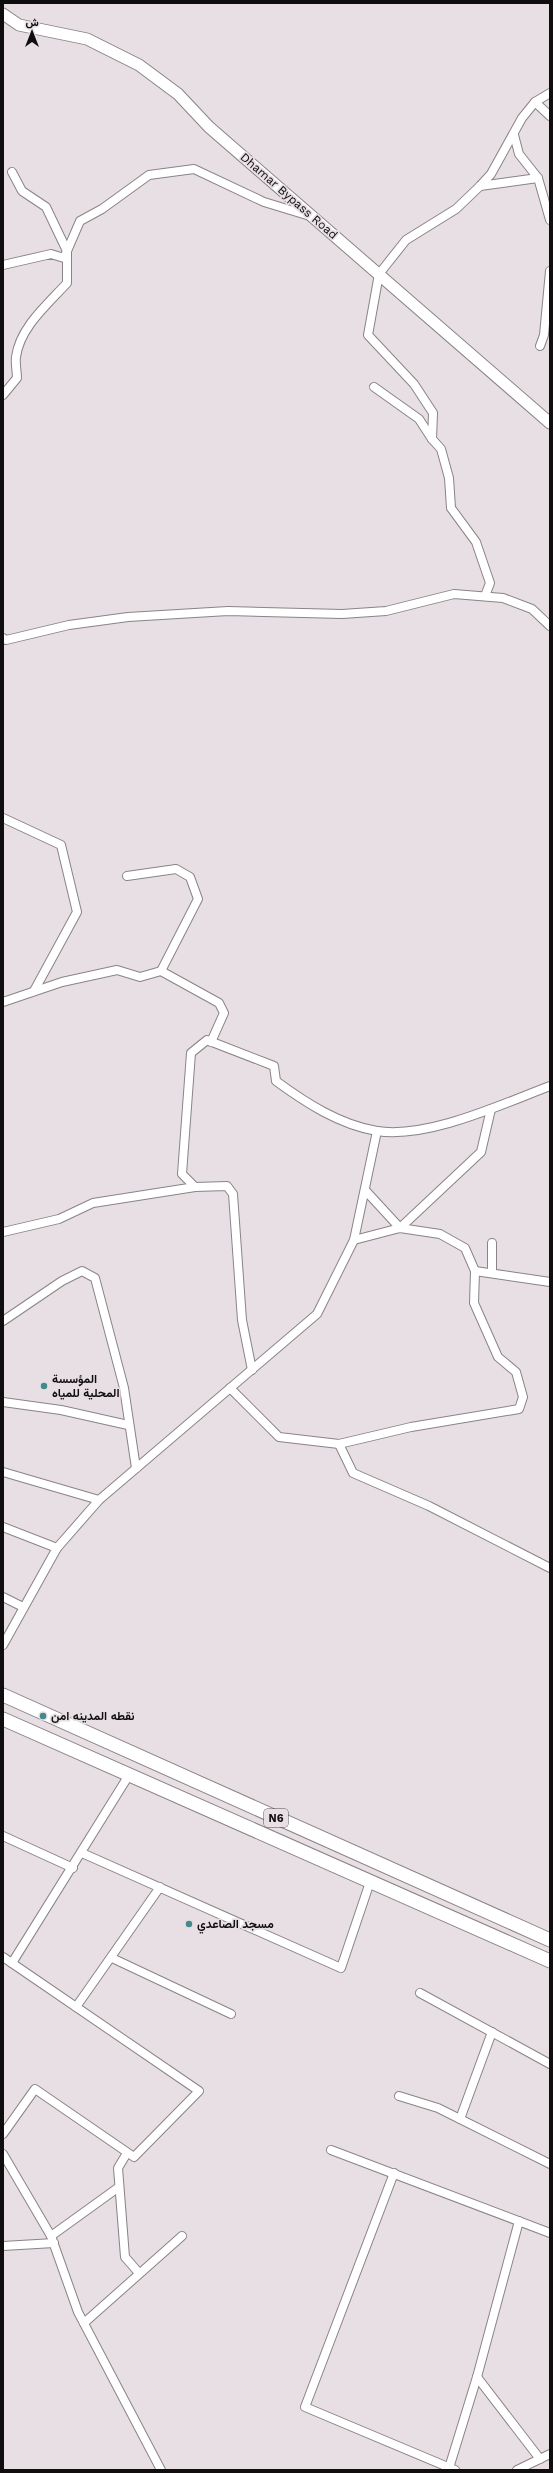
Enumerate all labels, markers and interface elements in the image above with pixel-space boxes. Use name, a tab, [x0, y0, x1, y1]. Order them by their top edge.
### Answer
north arrow	[12, 12, 52, 52]
text: ش	[25, 16, 39, 29]
street label: Dhamar Bypass Road	[238, 150, 340, 242]
place label: المؤسسة المحلية للمياه	[52, 1372, 120, 1400]
marker: المؤسسة المحلية للمياه	[39, 1381, 49, 1391]
place label: نقطه المدينه امن	[51, 1709, 135, 1723]
marker: نقطه المدينه امن	[38, 1711, 48, 1721]
road number: N6	[264, 1809, 288, 1827]
place label: مسجد الصاعدي	[197, 1917, 274, 1934]
marker: مسجد الصاعدي	[184, 1919, 194, 1929]

